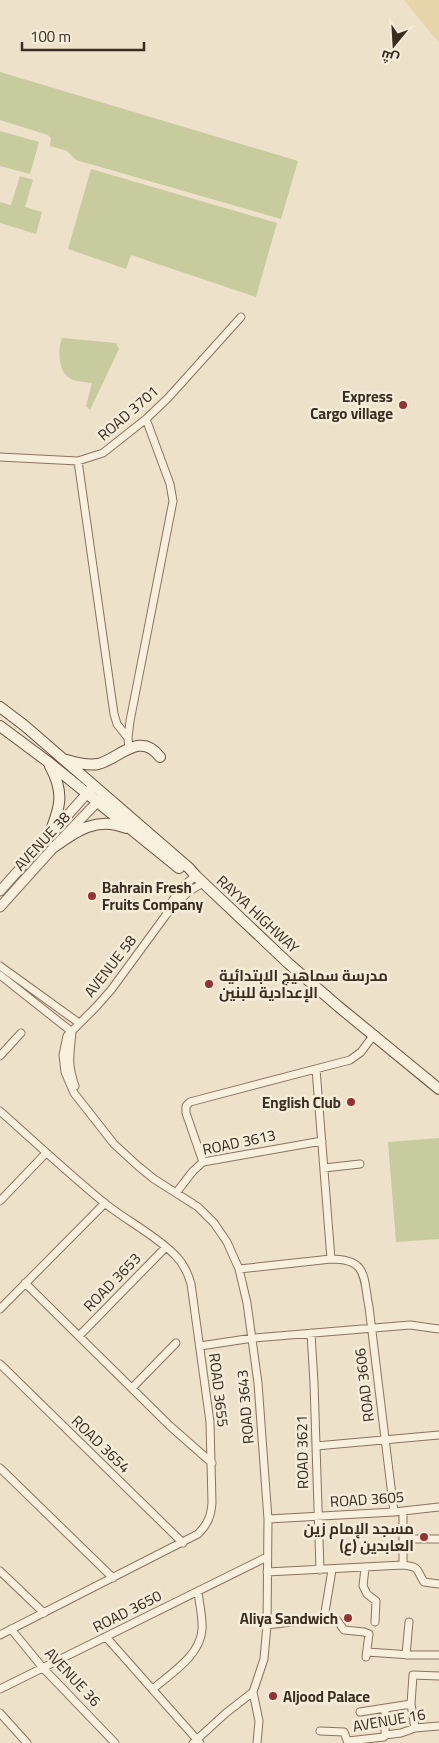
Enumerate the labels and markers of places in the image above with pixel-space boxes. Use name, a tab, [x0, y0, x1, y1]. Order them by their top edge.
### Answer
place label: Express Cargo village	[310, 382, 393, 428]
marker: Express Cargo village	[397, 399, 409, 411]
place label: Bahrain Fresh Fruits Company	[102, 873, 204, 919]
marker: Bahrain Fresh Fruits Company	[86, 890, 98, 902]
place label: مدرسة سماهيج الابتدائية الإعدادية للبنين	[219, 961, 388, 1007]
marker: مدرسة سماهيج الابتدائية الإعدادية للبنين	[203, 978, 215, 990]
place label: English Club	[262, 1088, 341, 1117]
marker: English Club	[345, 1096, 357, 1108]
place label: مسجد الإمام زين العابدين (ع)	[303, 1514, 414, 1560]
marker: مسجد الإمام زين العابدين (ع)	[418, 1531, 430, 1543]
place label: Aliya Sandwich	[240, 1604, 338, 1633]
marker: Aliya Sandwich	[342, 1612, 354, 1624]
place label: Aljood Palace	[283, 1682, 370, 1711]
marker: Aljood Palace	[267, 1690, 279, 1702]

